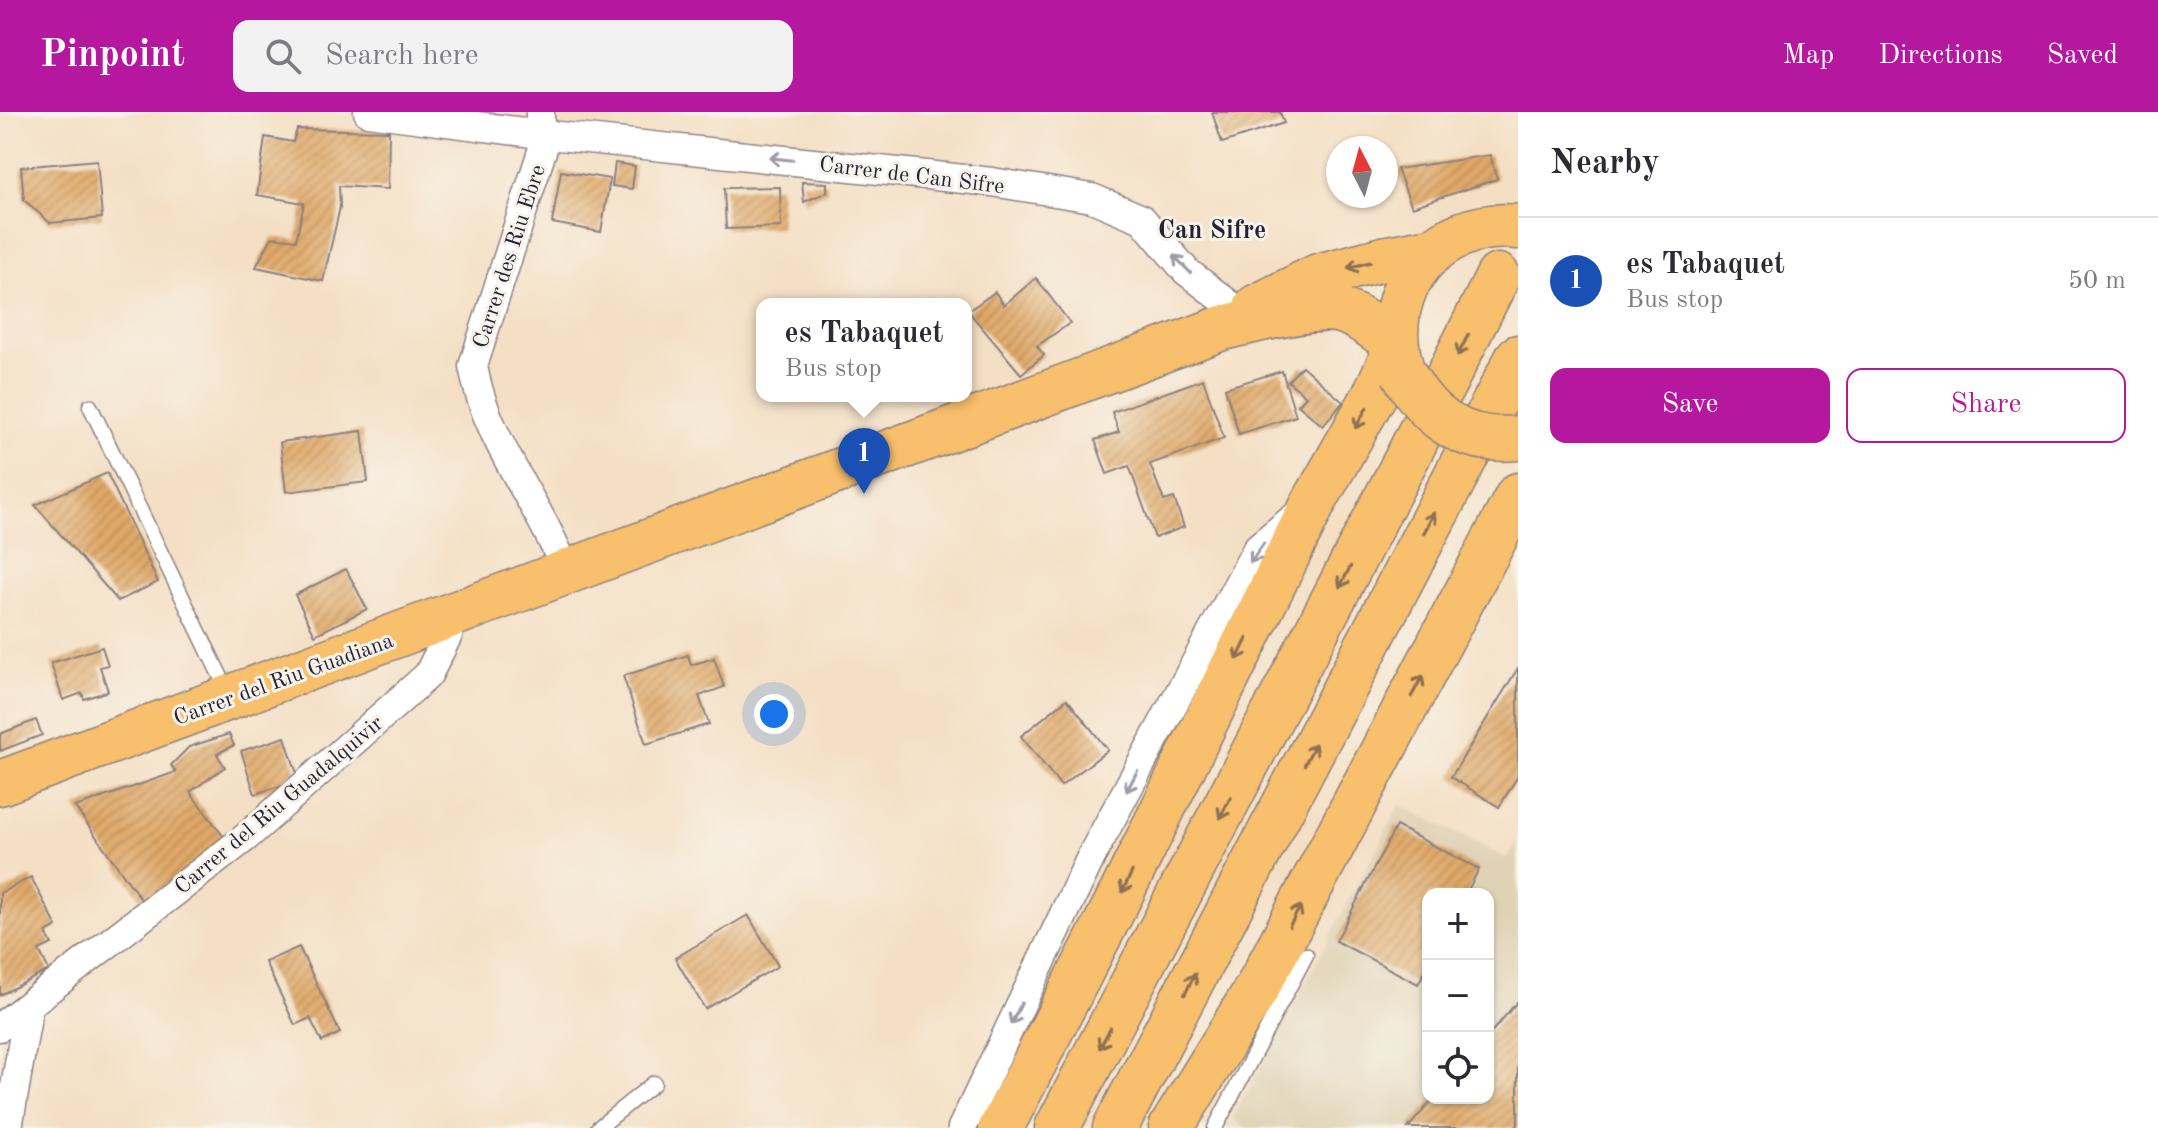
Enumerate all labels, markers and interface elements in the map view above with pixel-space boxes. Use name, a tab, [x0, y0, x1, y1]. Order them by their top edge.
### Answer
search box	[233, 20, 793, 92]
icon: search	[261, 34, 305, 78]
text: Pinpoint	[40, 37, 185, 75]
text: Search here	[325, 41, 479, 71]
text: Map	[1782, 42, 1834, 70]
text: Directions	[1878, 42, 2003, 70]
text: Saved	[2047, 42, 2118, 70]
north arrow	[1326, 136, 1398, 208]
text: Nearby	[1550, 147, 1660, 181]
one-way arrow	[768, 152, 795, 167]
street label: Carrer de Can Sifre	[818, 154, 1006, 198]
street label: Carrer des Riu Ebre	[470, 162, 550, 351]
district label: Can Sifre	[1158, 218, 1266, 244]
text: es Tabaquet	[1626, 250, 1785, 280]
one-way arrow	[1173, 255, 1192, 275]
one-way arrow	[1347, 258, 1373, 273]
text: 1	[1568, 268, 1584, 294]
text: 50 m	[2068, 268, 2126, 294]
text: Bus stop	[1626, 287, 1723, 313]
popup	[756, 298, 972, 402]
text: es Tabaquet	[785, 319, 944, 349]
one-way arrow	[1455, 333, 1471, 357]
text: Bus stop	[785, 356, 882, 382]
button: Save	[1550, 368, 1830, 443]
button: Share	[1846, 368, 2126, 443]
one-way arrow	[1353, 406, 1369, 429]
pin: 1	[838, 428, 890, 494]
one-way arrow	[1422, 511, 1438, 535]
one-way arrow	[1249, 542, 1265, 564]
one-way arrow	[1337, 565, 1353, 588]
street label: Carrer del Riu Guadiana	[171, 630, 396, 730]
one-way arrow	[1234, 636, 1249, 660]
one-way arrow	[1409, 675, 1425, 698]
your location	[754, 694, 794, 734]
street label: Carrer del Riu Guadalquivir	[171, 712, 388, 899]
one-way arrow	[1302, 742, 1318, 766]
one-way arrow	[1124, 769, 1140, 792]
one-way arrow	[1216, 795, 1232, 819]
one-way arrow	[1118, 869, 1134, 893]
map controls	[1422, 888, 1494, 1104]
button: +	[1422, 888, 1494, 960]
one-way arrow	[1288, 904, 1304, 928]
button: −	[1422, 960, 1494, 1032]
one-way arrow	[1182, 973, 1198, 997]
one-way arrow	[1008, 1001, 1023, 1025]
one-way arrow	[1096, 1026, 1112, 1049]
button: locate	[1422, 1032, 1494, 1104]

